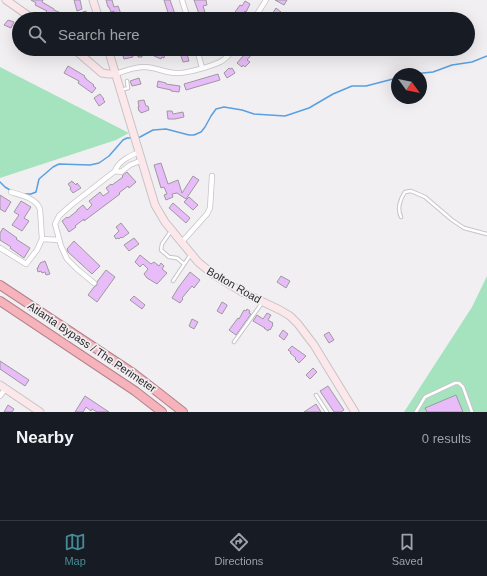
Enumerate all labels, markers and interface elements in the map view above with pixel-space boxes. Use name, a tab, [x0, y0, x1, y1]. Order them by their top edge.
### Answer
search box	[12, 12, 475, 56]
icon: search	[26, 23, 48, 45]
text: Search here	[58, 26, 140, 43]
north arrow	[391, 68, 427, 104]
street label: Bolton Road	[205, 265, 263, 305]
street label: Atlanta Bypass / The Perimeter	[26, 300, 159, 395]
text: Nearby	[16, 428, 74, 447]
text: 0 results	[422, 431, 471, 446]
tab: Map	[64, 531, 86, 567]
tab: Directions	[214, 531, 263, 567]
tab: Saved	[392, 531, 423, 567]

